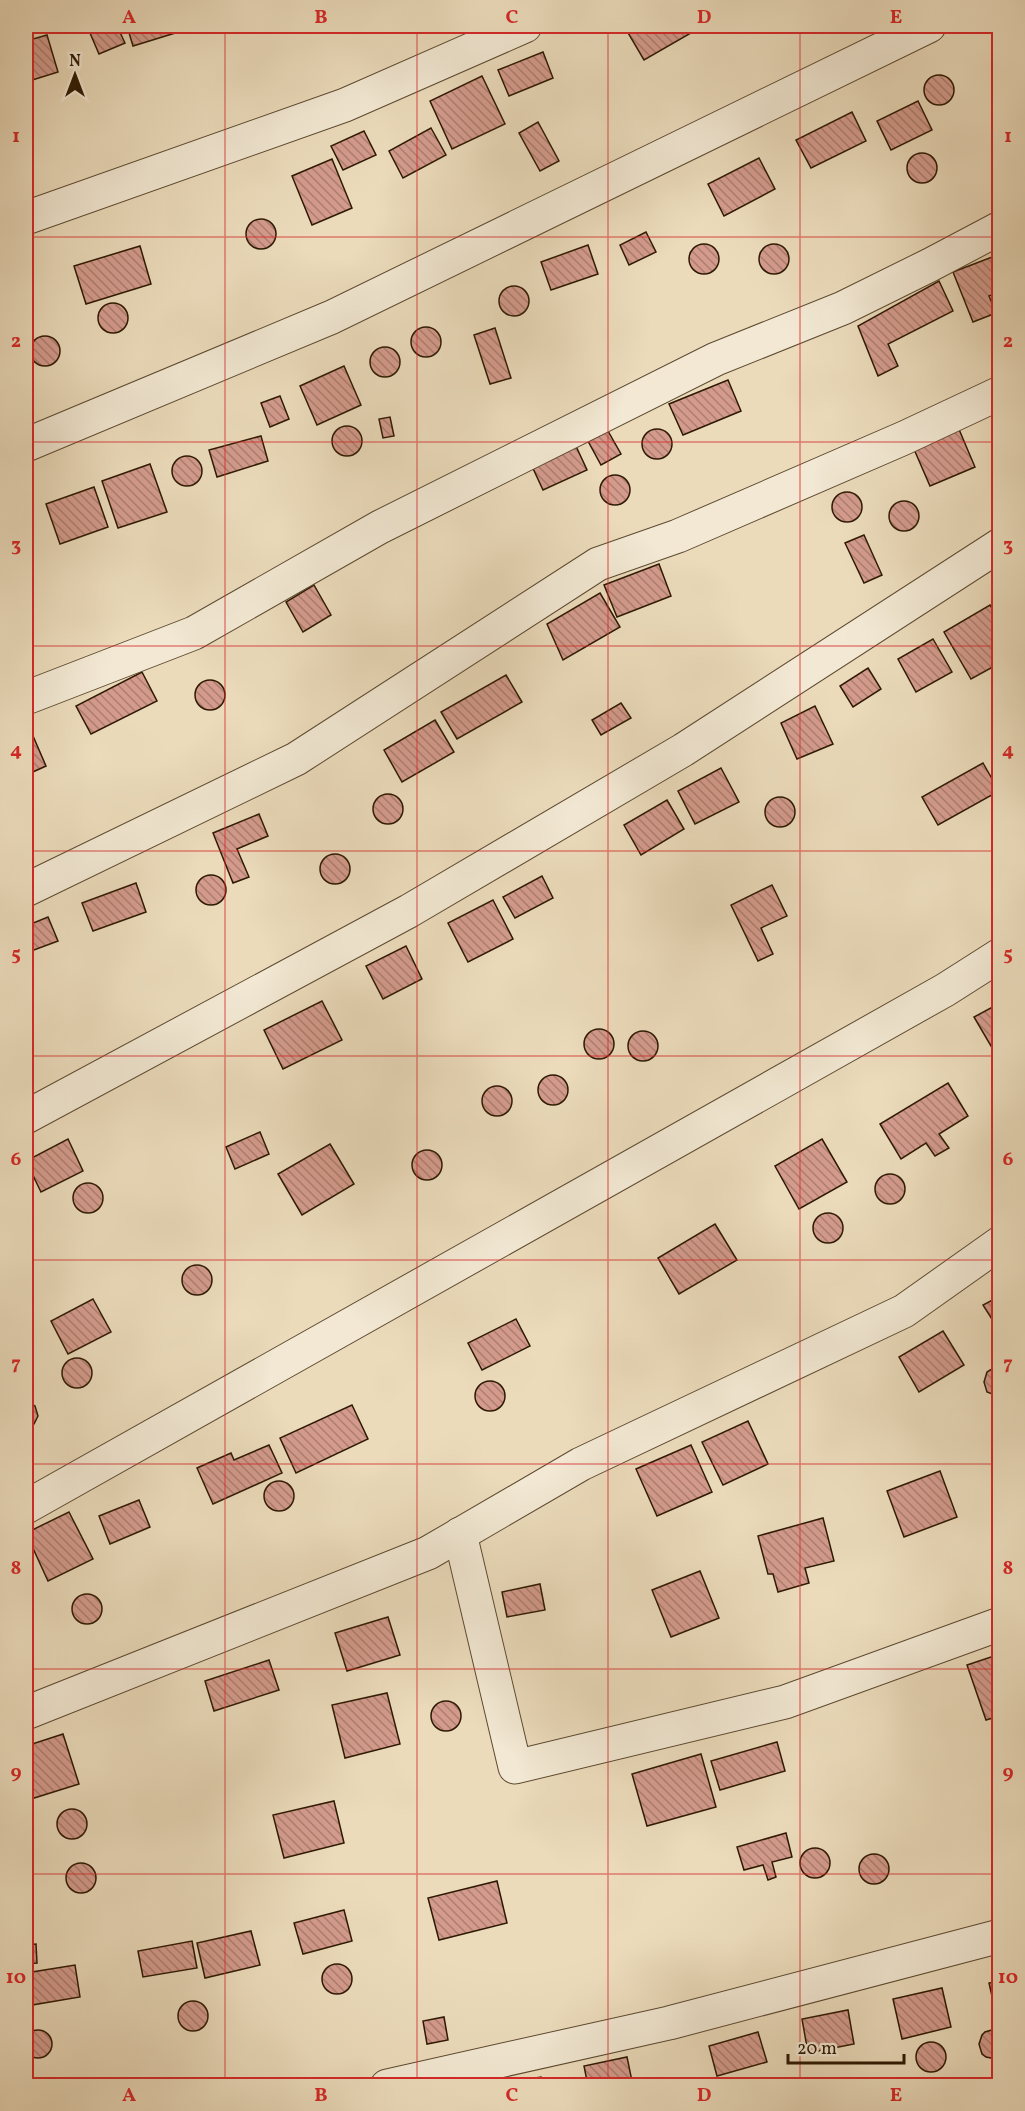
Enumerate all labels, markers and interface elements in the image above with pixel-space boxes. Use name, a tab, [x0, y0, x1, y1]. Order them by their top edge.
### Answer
text: A	[122, 4, 136, 32]
text: B	[314, 4, 328, 32]
text: C	[506, 4, 519, 32]
text: D	[697, 4, 711, 32]
text: E	[890, 4, 902, 32]
north arrow	[45, 45, 105, 105]
text: N	[69, 51, 81, 73]
text: 1	[12, 123, 20, 151]
text: 1	[1004, 123, 1012, 151]
text: 2	[11, 328, 21, 356]
text: 2	[1003, 328, 1013, 356]
text: 3	[11, 532, 21, 560]
text: 3	[1003, 532, 1013, 560]
text: 4	[10, 737, 22, 765]
text: 4	[1002, 737, 1014, 765]
text: 5	[11, 941, 21, 969]
text: 5	[1003, 941, 1013, 969]
text: 6	[11, 1146, 22, 1174]
text: 6	[1003, 1146, 1014, 1174]
text: 7	[11, 1350, 21, 1378]
text: 7	[1003, 1350, 1013, 1378]
text: 8	[11, 1555, 21, 1583]
text: 8	[1003, 1555, 1013, 1583]
text: 9	[10, 1759, 22, 1787]
text: 9	[1002, 1759, 1014, 1787]
text: 10	[6, 1964, 26, 1992]
text: 10	[998, 1964, 1018, 1992]
scale bar	[788, 2027, 904, 2065]
text: 20 m	[797, 2037, 837, 2062]
text: A	[122, 2082, 136, 2110]
text: B	[314, 2082, 328, 2110]
text: C	[506, 2082, 519, 2110]
text: D	[697, 2082, 711, 2110]
text: E	[890, 2082, 902, 2110]

